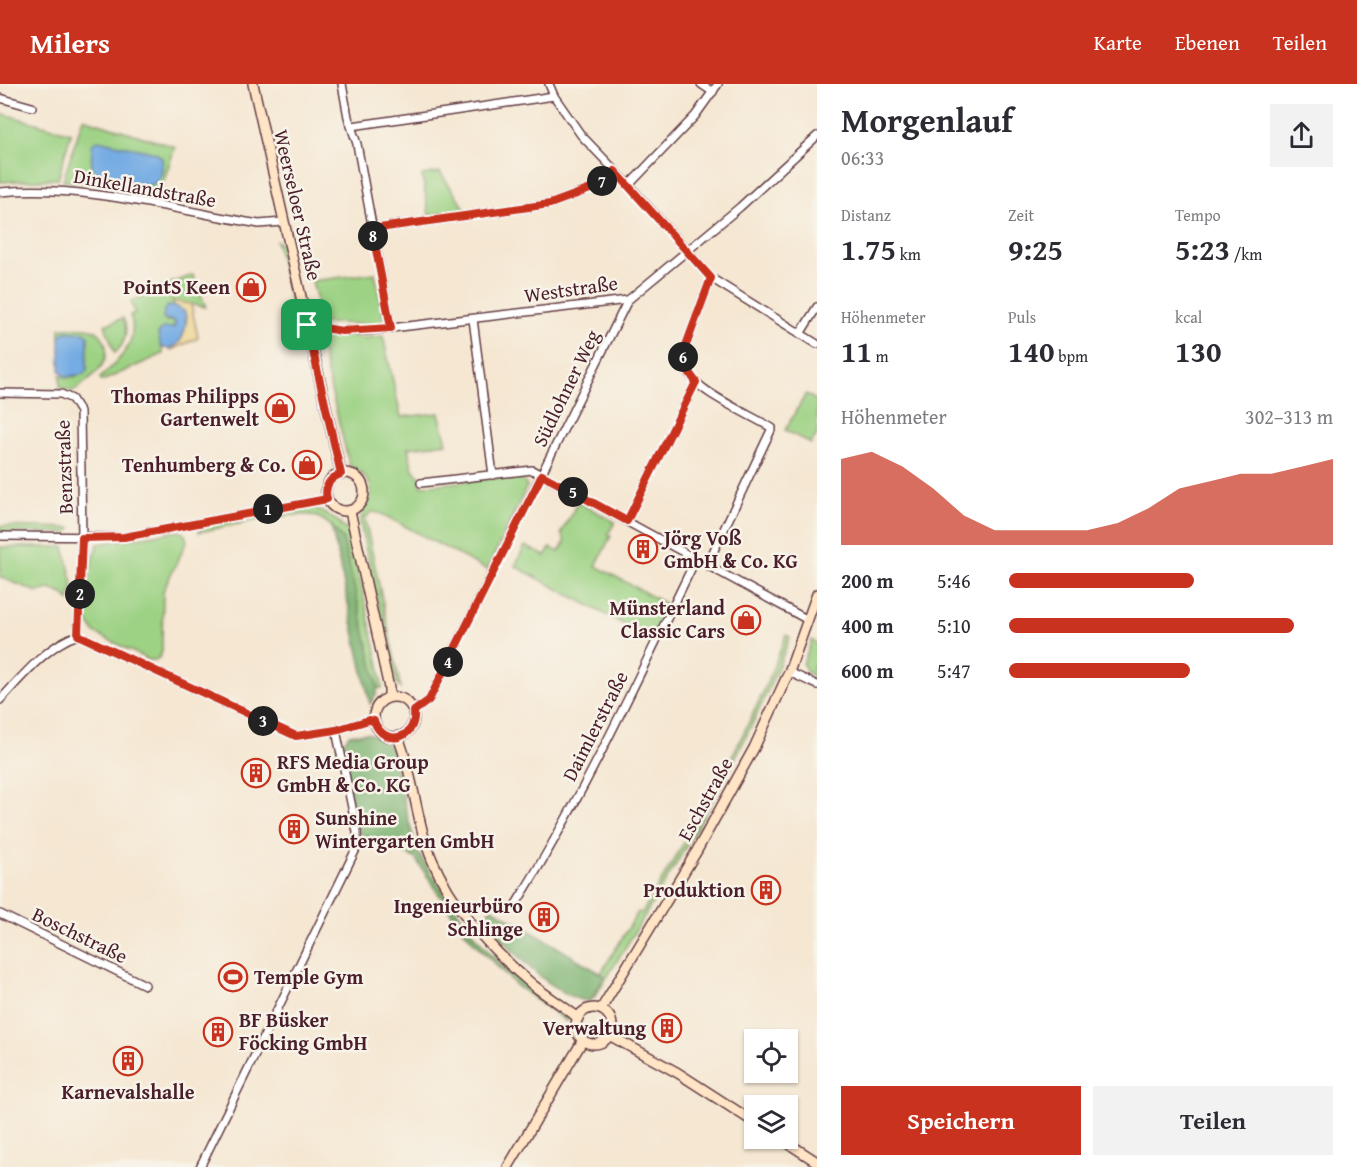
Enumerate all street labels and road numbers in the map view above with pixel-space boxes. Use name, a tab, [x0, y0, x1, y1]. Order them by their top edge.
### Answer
street label: Weerseloer Straße	[267, 127, 330, 283]
street label: Dinkellandstraße	[71, 161, 219, 214]
street label: Weststraße	[522, 268, 620, 309]
street label: Südlohner Weg	[525, 324, 606, 451]
street label: Benzstraße	[47, 419, 80, 515]
street label: Daimlerstraße	[554, 666, 635, 786]
street label: Eschstraße	[670, 752, 739, 846]
street label: Boschstraße	[28, 899, 133, 970]

